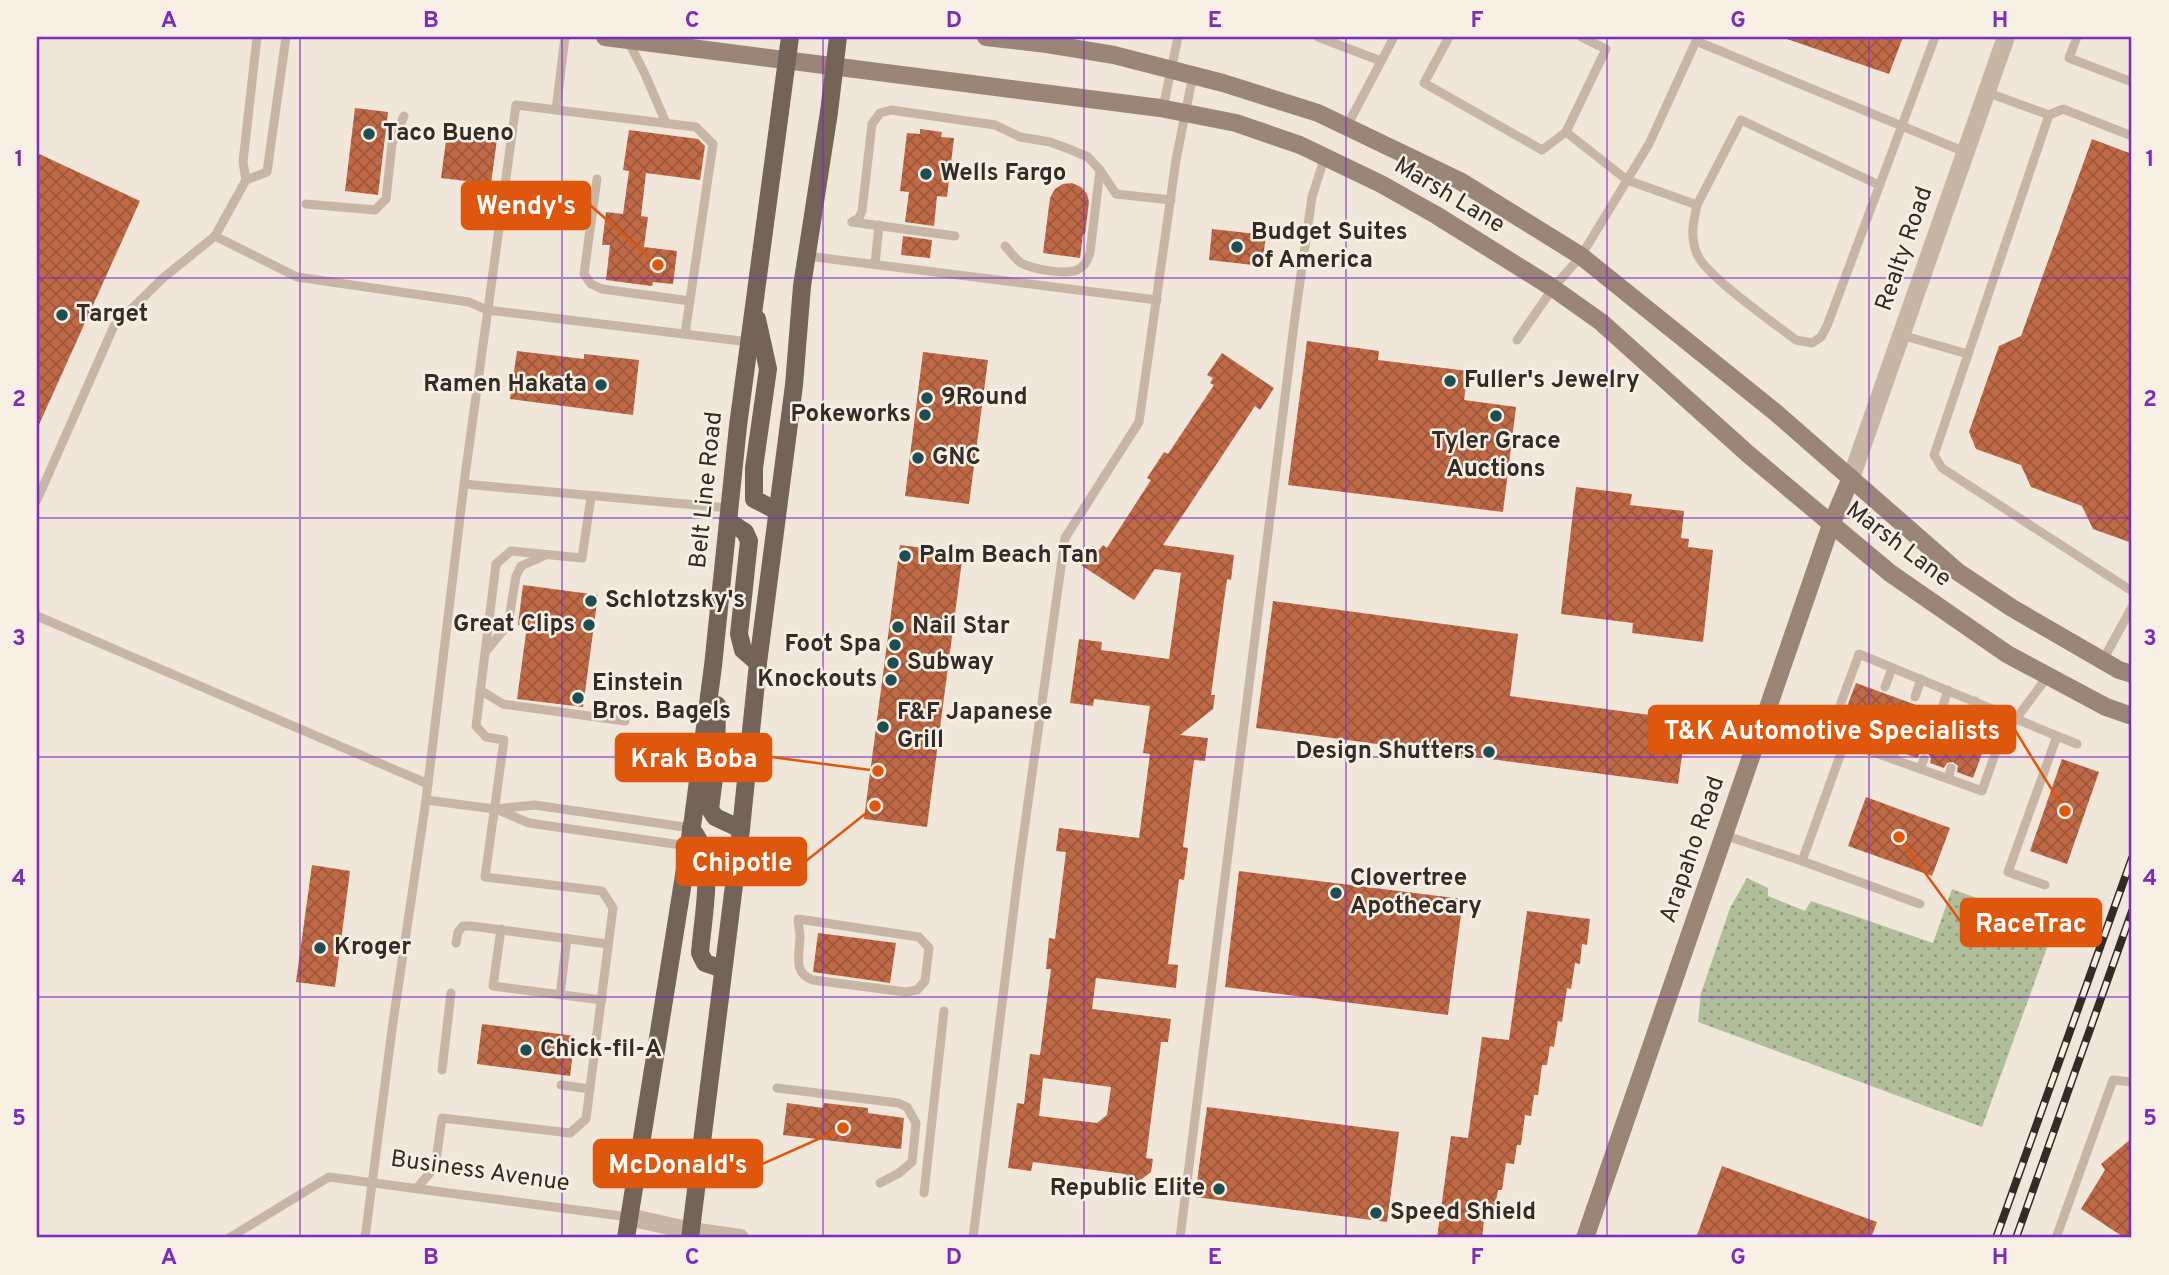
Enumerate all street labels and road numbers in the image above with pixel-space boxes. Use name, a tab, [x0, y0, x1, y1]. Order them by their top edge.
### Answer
street label: Marsh Lane	[1388, 151, 1510, 241]
street label: Realty Road	[1870, 183, 1940, 315]
street label: Belt Line Road	[684, 410, 730, 570]
street label: Marsh Lane	[1839, 496, 1957, 594]
street label: Arapaho Road	[1654, 773, 1732, 927]
street label: Business Avenue	[389, 1145, 571, 1199]

